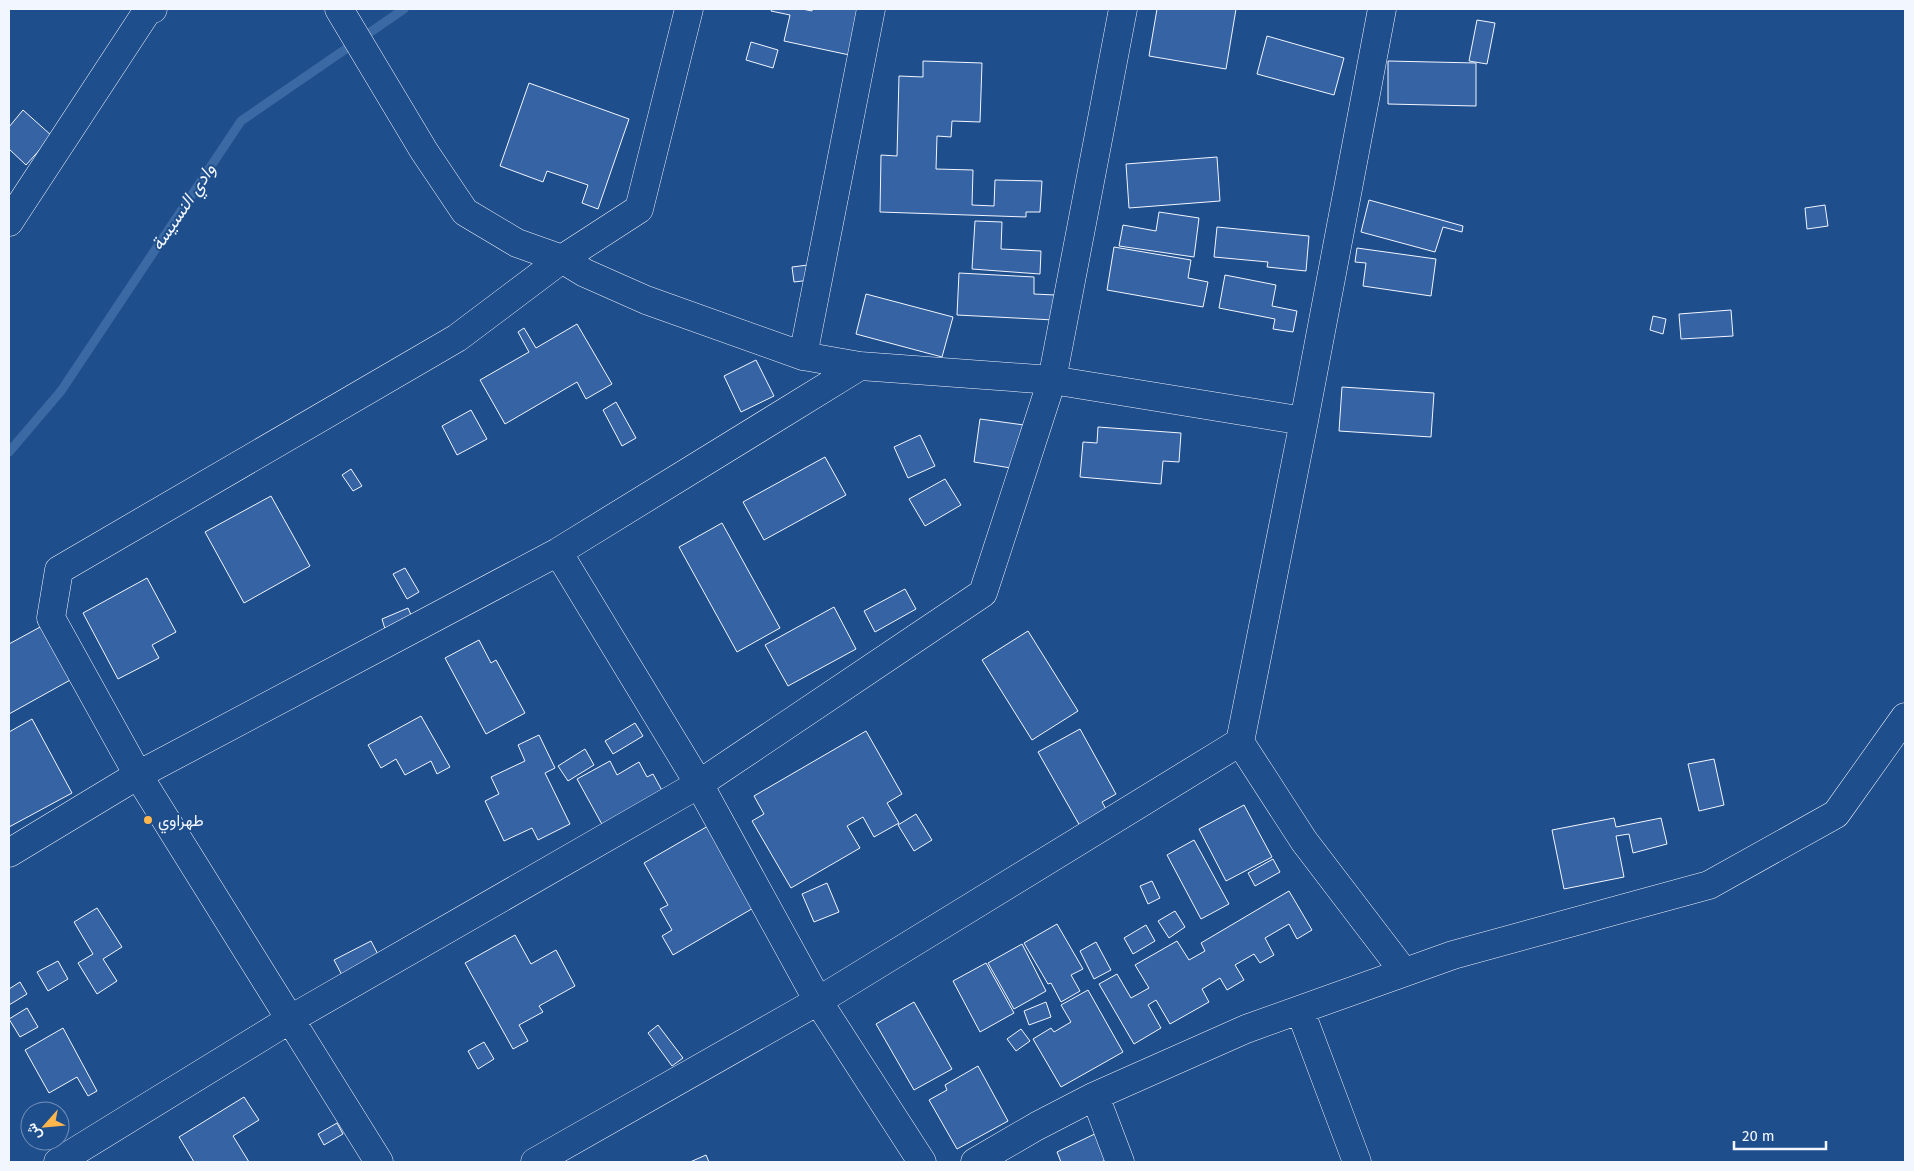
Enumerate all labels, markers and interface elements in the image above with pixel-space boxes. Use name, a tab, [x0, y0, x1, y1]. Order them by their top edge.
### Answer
water label: وادي النسيسة	[146, 159, 223, 257]
place label: طهراوي	[158, 811, 204, 834]
marker: طهراوي	[142, 814, 154, 826]
north arrow	[20, 1101, 70, 1151]
scale bar	[1734, 1118, 1826, 1150]
text: ش	[22, 1120, 45, 1143]
text: 20 m	[1742, 1127, 1775, 1145]

